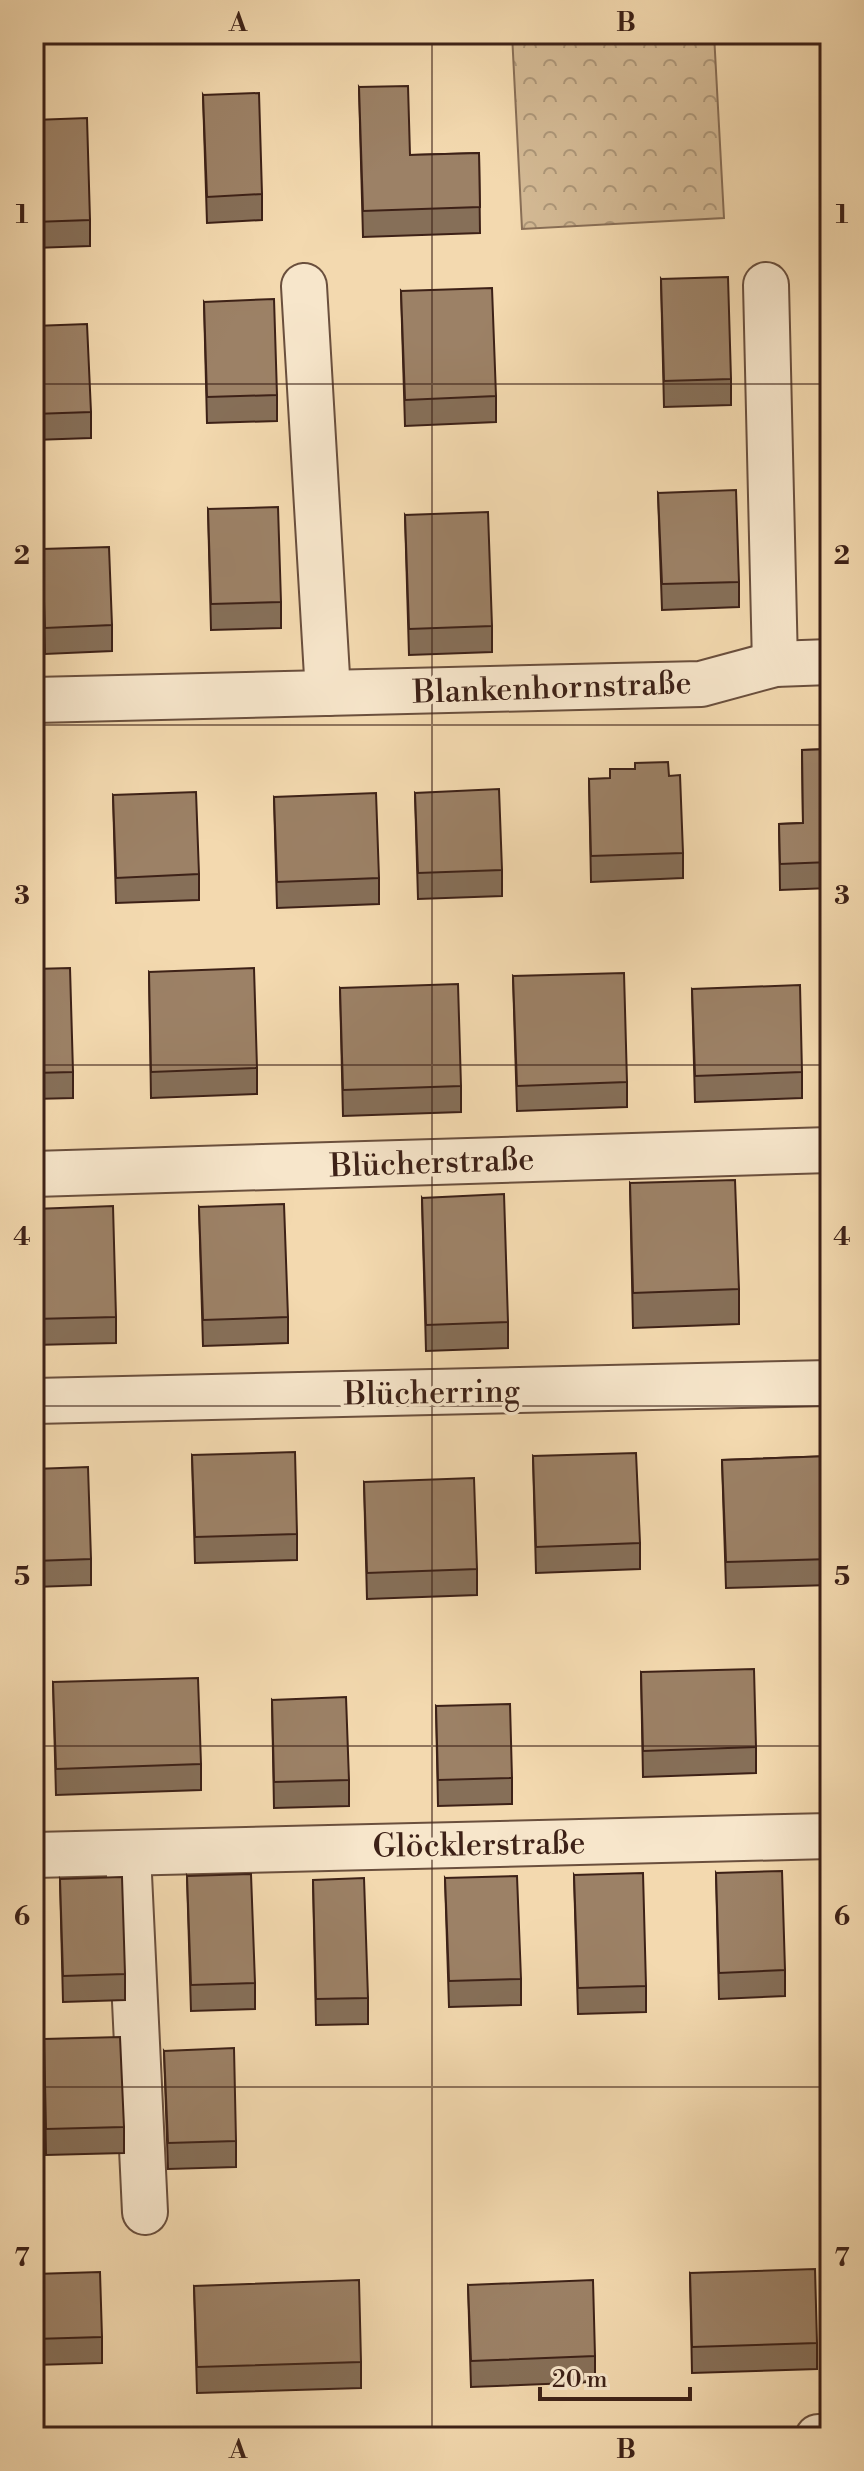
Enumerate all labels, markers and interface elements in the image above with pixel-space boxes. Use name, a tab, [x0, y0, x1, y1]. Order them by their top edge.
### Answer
text: A	[228, 7, 248, 39]
text: B	[616, 7, 636, 39]
text: 1	[16, 199, 29, 231]
text: 1	[836, 199, 849, 231]
text: 2	[14, 540, 30, 572]
text: 2	[834, 540, 850, 572]
street label: Blankenhornstraße	[411, 663, 692, 713]
text: 3	[14, 880, 30, 912]
text: 3	[834, 880, 850, 912]
street label: Blücherstraße	[328, 1139, 535, 1187]
text: 4	[13, 1221, 31, 1253]
text: 4	[833, 1221, 851, 1253]
street label: Blücherring	[342, 1371, 521, 1415]
text: 5	[14, 1561, 30, 1593]
text: 5	[834, 1561, 850, 1593]
street label: Glöcklerstraße	[372, 1823, 586, 1867]
text: 6	[14, 1901, 30, 1933]
text: 6	[834, 1901, 850, 1933]
text: 7	[14, 2242, 30, 2274]
text: 7	[834, 2242, 850, 2274]
scale bar	[540, 2351, 690, 2401]
text: 20 m	[552, 2365, 608, 2395]
text: A	[228, 2434, 248, 2466]
text: B	[616, 2434, 636, 2466]

